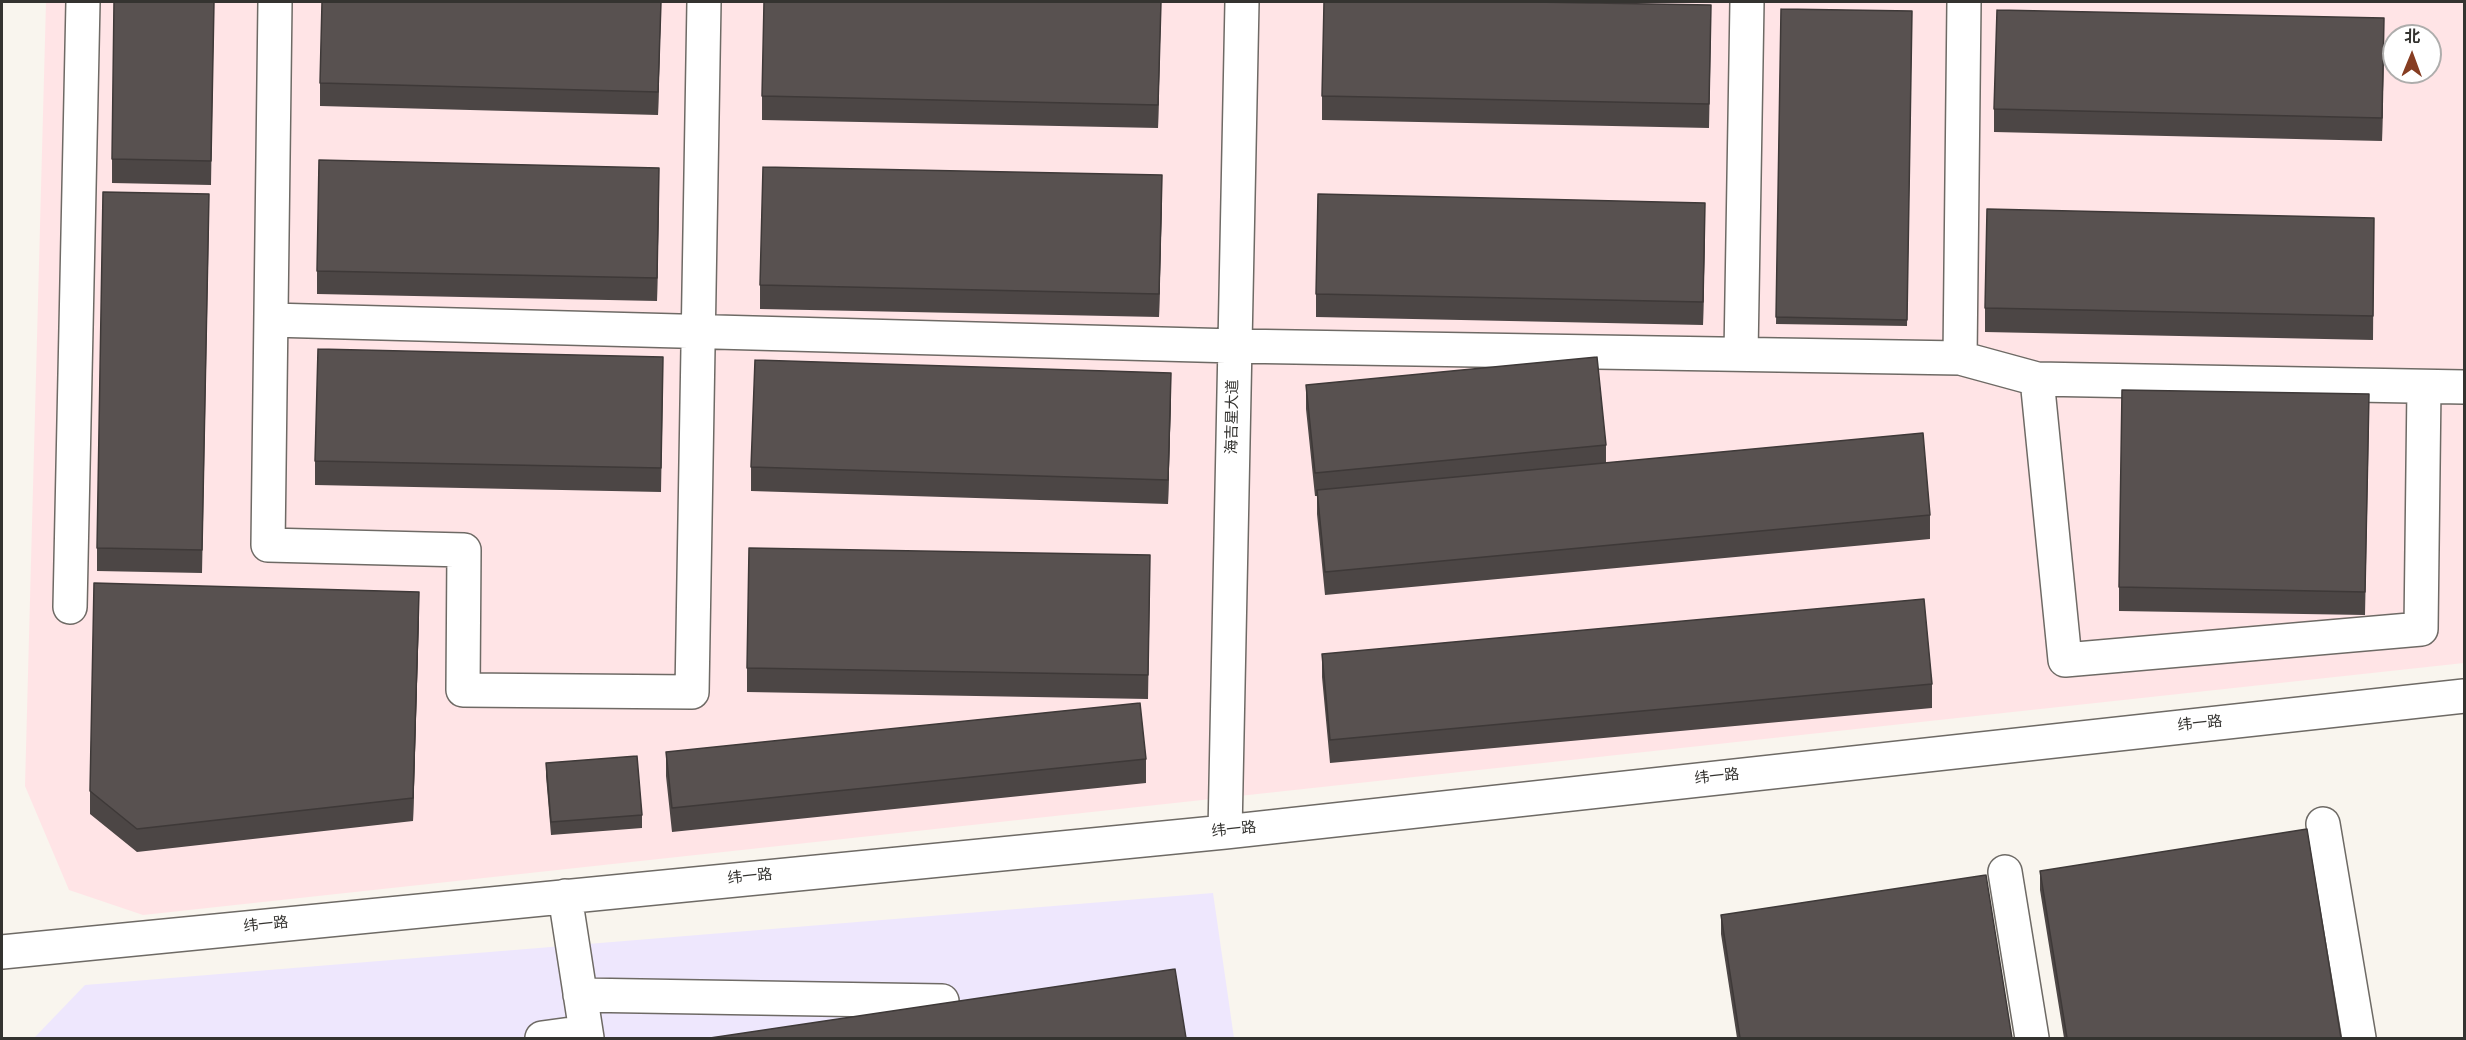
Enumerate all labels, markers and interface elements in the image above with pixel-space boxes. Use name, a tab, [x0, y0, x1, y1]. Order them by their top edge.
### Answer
north arrow	[2382, 24, 2442, 84]
text: 北	[2404, 28, 2420, 48]
street label: 海吉星大道	[1224, 379, 1244, 455]
street label: 纬一路	[2177, 714, 2223, 736]
street label: 纬一路	[1694, 767, 1740, 789]
street label: 纬一路	[1211, 820, 1257, 842]
street label: 纬一路	[727, 867, 773, 889]
street label: 纬一路	[243, 915, 289, 937]

